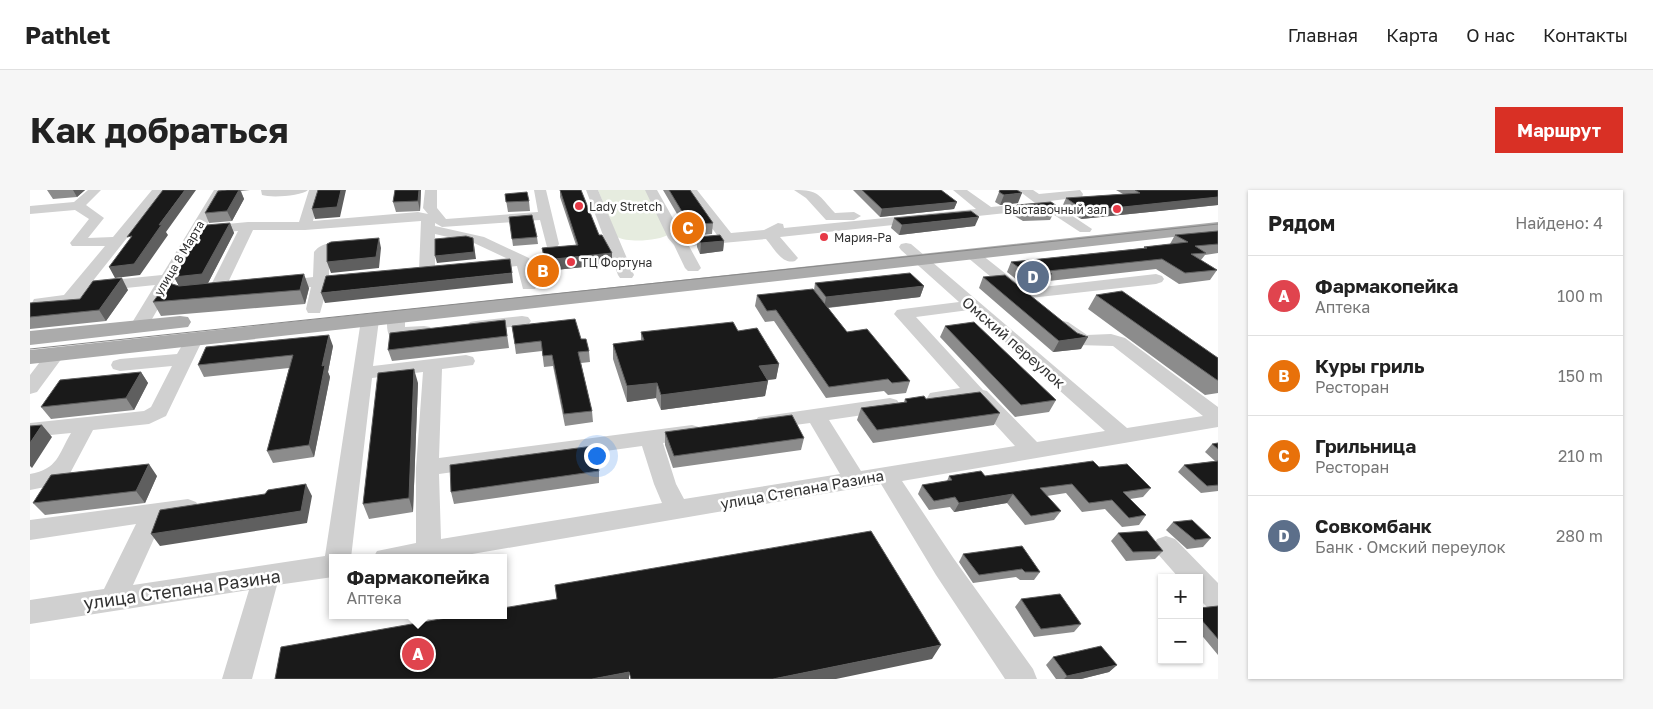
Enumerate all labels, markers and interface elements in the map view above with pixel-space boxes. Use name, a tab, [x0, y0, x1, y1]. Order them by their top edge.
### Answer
text: Pathlet	[25, 20, 110, 49]
text: Главная	[1288, 24, 1358, 46]
text: Карта	[1386, 24, 1438, 46]
text: О нас	[1466, 24, 1515, 46]
text: Контакты	[1543, 24, 1628, 46]
button: Маршрут	[1495, 107, 1623, 153]
text: Как добраться	[30, 109, 288, 151]
place label: Lady Stretch	[589, 199, 662, 214]
marker: Lady Stretch	[573, 200, 585, 212]
place label: Выставочный зал	[1004, 202, 1107, 217]
marker: Выставочный зал	[1111, 203, 1123, 215]
pin: C	[672, 209, 704, 247]
text: Рядом	[1268, 210, 1335, 236]
text: Найдено: 4	[1515, 213, 1603, 233]
street label: улица 8 Марта	[151, 218, 207, 298]
place label: Мария-Ра	[834, 230, 892, 245]
marker: Мария-Ра	[818, 231, 830, 243]
pin: B	[527, 252, 559, 290]
place label: ТЦ Фортуна	[581, 255, 652, 270]
marker: ТЦ Фортуна	[565, 256, 577, 268]
pin: D	[1017, 258, 1049, 296]
text: Фармакопейка	[1315, 274, 1458, 297]
text: A	[1278, 286, 1290, 306]
text: 100 m	[1557, 286, 1603, 306]
street label: Омский переулок	[959, 292, 1069, 392]
text: Аптека	[1315, 297, 1370, 317]
text: Куры гриль	[1315, 354, 1424, 377]
text: B	[1278, 366, 1290, 386]
text: 150 m	[1558, 366, 1603, 386]
text: Ресторан	[1315, 377, 1389, 397]
text: Грильница	[1315, 434, 1416, 457]
your location	[584, 443, 610, 469]
text: C	[1278, 446, 1290, 466]
text: 210 m	[1558, 446, 1603, 466]
text: Ресторан	[1315, 457, 1389, 477]
street label: улица Степана Разина	[719, 466, 885, 512]
text: Совкомбанк	[1315, 514, 1432, 537]
text: D	[1278, 526, 1290, 546]
text: 280 m	[1556, 526, 1603, 546]
text: Банк · Омский переулок	[1315, 537, 1506, 557]
popup	[329, 554, 507, 619]
street label: улица Степана Разина	[82, 564, 282, 614]
text: Фармакопейка	[346, 565, 490, 588]
map controls	[1158, 574, 1203, 664]
button: +	[1158, 574, 1203, 619]
text: Аптека	[346, 588, 402, 608]
button: −	[1158, 619, 1203, 664]
pin: A	[402, 635, 434, 673]

